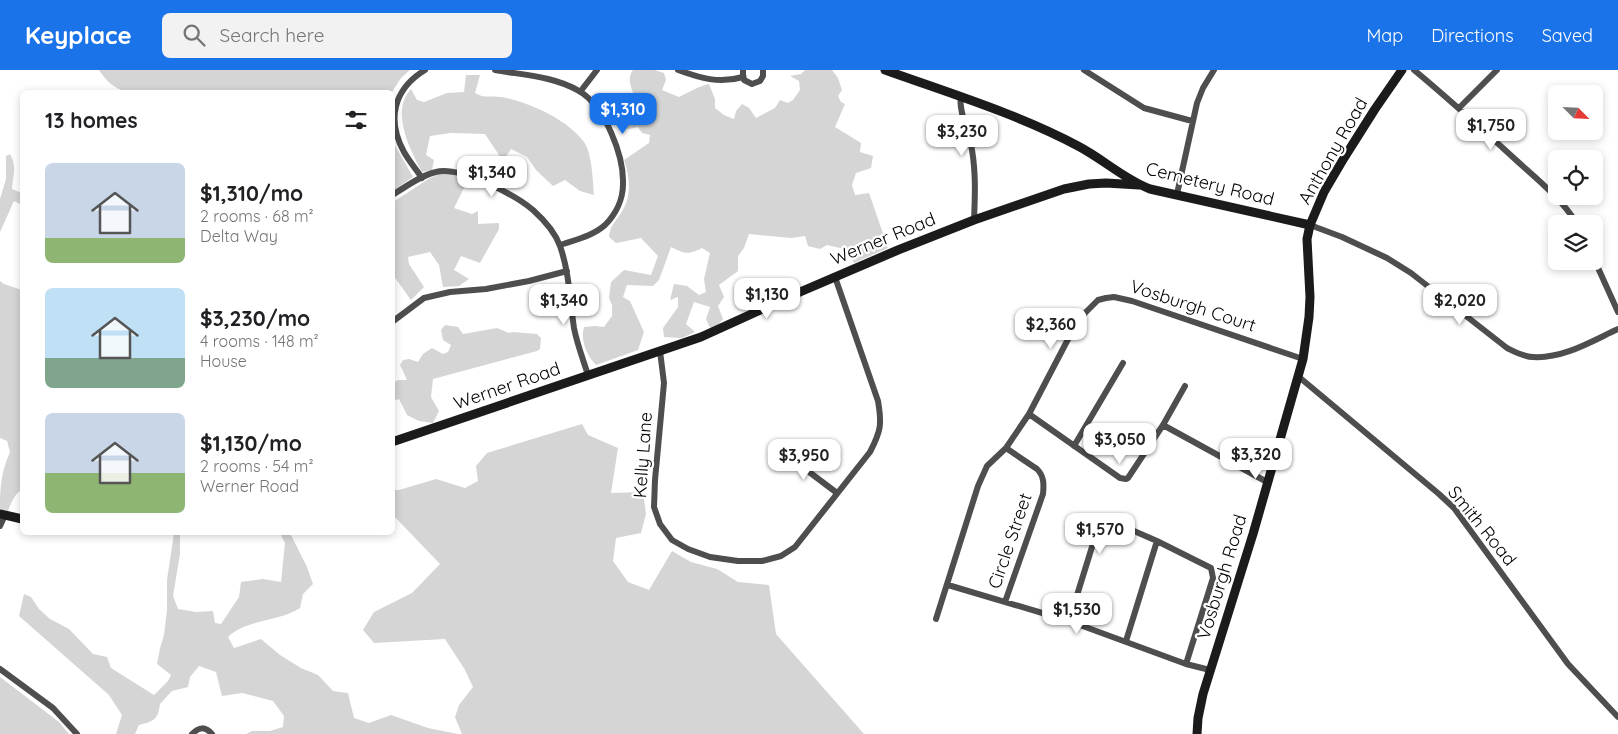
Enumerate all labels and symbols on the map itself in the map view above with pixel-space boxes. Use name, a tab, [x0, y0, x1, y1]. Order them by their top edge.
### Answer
north arrow	[1548, 85, 1602, 140]
pin: $1,310	[582, 92, 664, 135]
street label: Anthony Road	[1293, 93, 1372, 208]
pin: $1,750	[1450, 108, 1532, 151]
pin: $3,230	[921, 114, 1003, 157]
pin: $1,340	[451, 156, 533, 198]
street label: Cemetery Road	[1144, 156, 1277, 211]
street label: Werner Road	[827, 207, 939, 270]
street label: Vosburgh Court	[1127, 274, 1259, 337]
pin: $1,130	[726, 278, 808, 320]
pin: $1,340	[523, 284, 605, 326]
pin: $2,020	[1419, 284, 1501, 326]
pin: $2,360	[1010, 308, 1092, 350]
street label: Werner Road	[450, 357, 563, 415]
street label: Kelly Lane	[628, 411, 657, 499]
pin: $3,050	[1079, 422, 1161, 465]
pin: $3,950	[763, 438, 845, 481]
pin: $3,320	[1215, 438, 1297, 480]
street label: Smith Road	[1443, 481, 1522, 570]
street label: Circle Street	[982, 490, 1037, 592]
street label: Vosburgh Road	[1192, 511, 1251, 642]
pin: $1,570	[1059, 512, 1141, 555]
pin: $1,530	[1036, 592, 1118, 635]

